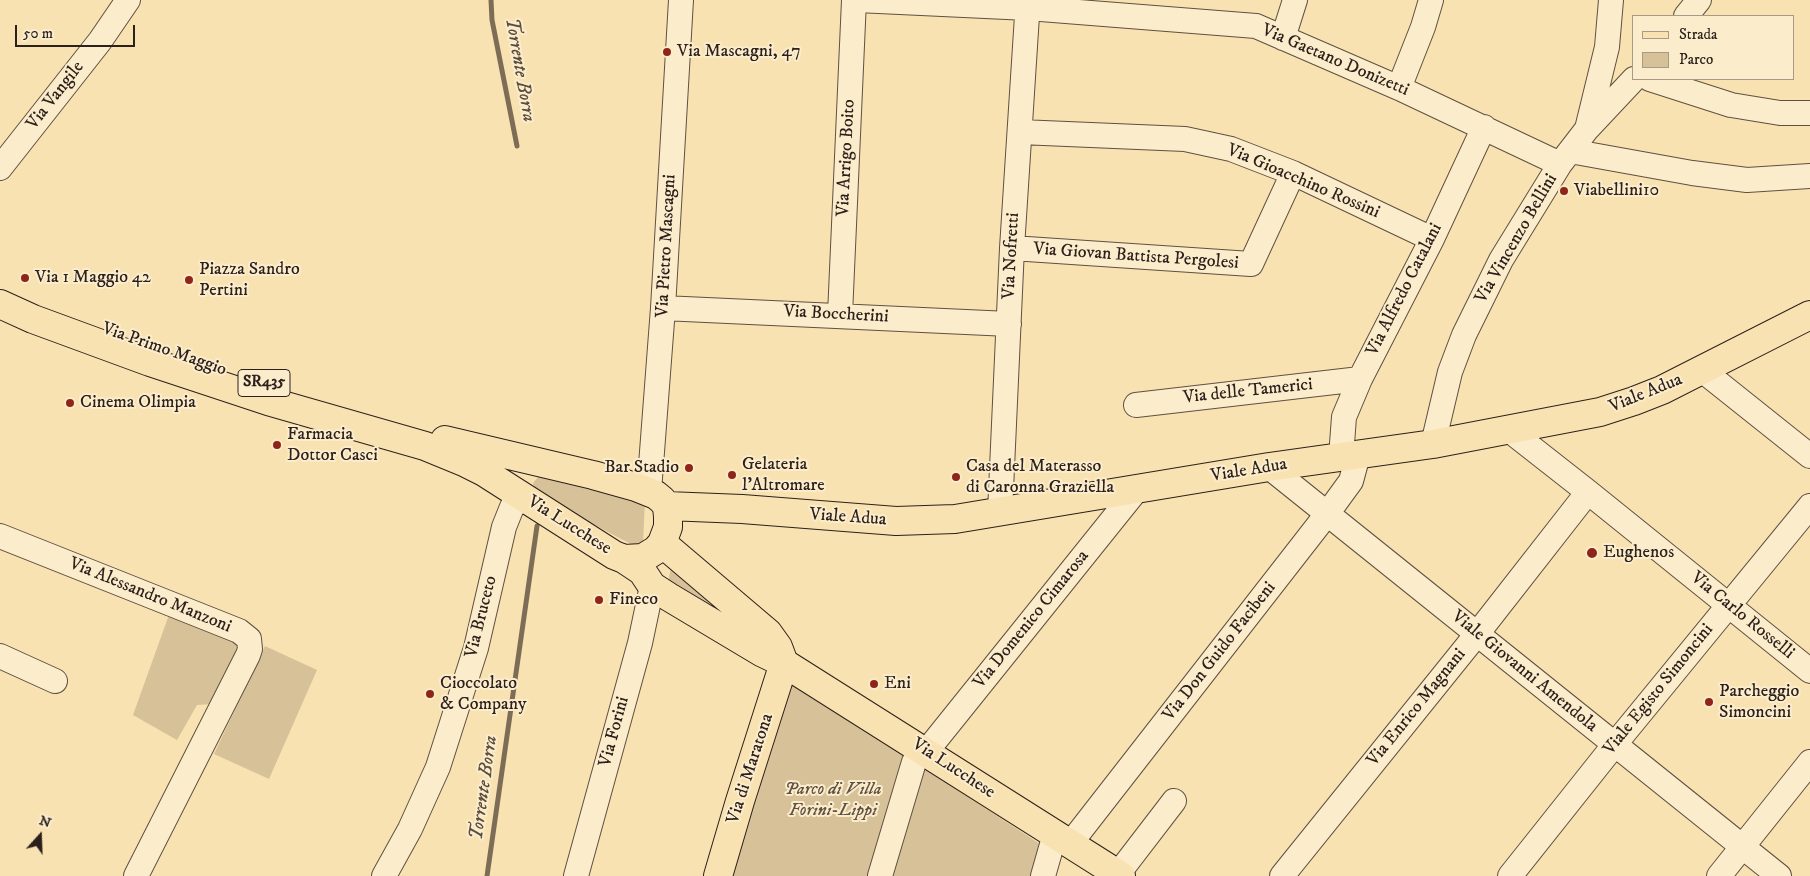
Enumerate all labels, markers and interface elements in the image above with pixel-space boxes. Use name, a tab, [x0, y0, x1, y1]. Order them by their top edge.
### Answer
scale bar	[18, 15, 138, 47]
legend	[1632, 15, 1795, 80]
water label: Torrente Borra	[499, 16, 539, 124]
street label: Via Gaetano Donizetti	[1258, 20, 1412, 102]
text: 50 m	[23, 24, 53, 43]
text: Strada	[1679, 25, 1717, 44]
place label: Via Mascagni, 47	[677, 41, 801, 63]
marker: Via Mascagni, 47	[661, 46, 673, 58]
text: Parco	[1679, 50, 1713, 69]
street label: Via Vangile	[23, 57, 89, 135]
street label: Via Arrigo Boito	[833, 99, 861, 217]
street label: Via Gioacchino Rossini	[1223, 140, 1383, 224]
street label: Via Vincenzo Bellini	[1471, 170, 1563, 308]
street label: Via Pietro Mascagni	[652, 174, 682, 318]
place label: Viabellini10	[1574, 180, 1659, 202]
marker: Viabellini10	[1558, 185, 1570, 197]
street label: Via Nofretti	[999, 212, 1025, 300]
street label: Via Alfredo Catalani	[1362, 220, 1448, 360]
street label: Via Giovan Battista Pergolesi	[1033, 239, 1239, 275]
place label: Piazza Sandro Pertini	[199, 259, 300, 302]
place label: Via 1 Maggio 42	[35, 267, 151, 289]
marker: Via 1 Maggio 42	[19, 272, 31, 284]
marker: Piazza Sandro Pertini	[183, 274, 195, 286]
street label: Via Boccherini	[783, 301, 889, 329]
street label: Via Primo Maggio	[99, 319, 229, 381]
road number: SR435	[238, 369, 290, 396]
street label: Viale Adua	[1606, 370, 1686, 418]
street label: Via delle Tamerici	[1182, 374, 1314, 410]
place label: Cinema Olimpia	[80, 392, 196, 414]
marker: Cinema Olimpia	[64, 397, 76, 409]
place label: Farmacia Dottor Casci	[287, 424, 378, 466]
marker: Farmacia Dottor Casci	[271, 439, 283, 451]
place label: Gelateria l'Altromare	[742, 454, 825, 496]
street label: Viale Adua	[1209, 454, 1289, 488]
place label: Casa del Materasso di Caronna Graziella	[966, 456, 1114, 498]
place label: Bar Stadio	[604, 457, 679, 479]
marker: Bar Stadio	[683, 462, 695, 474]
marker: Gelateria l'Altromare	[726, 469, 738, 481]
marker: Casa del Materasso di Caronna Graziella	[950, 471, 962, 483]
street label: Via Lucchese	[523, 492, 615, 560]
street label: Viale Adua	[809, 505, 887, 531]
place label: Eughenos	[1603, 542, 1674, 564]
street label: Via Domenico Cimarosa	[970, 546, 1094, 694]
marker: Eughenos	[1585, 546, 1599, 560]
street label: Via Alessandro Manzoni	[66, 554, 234, 638]
street label: Via Carlo Rosselli	[1686, 568, 1798, 664]
street label: Via Bruceto	[461, 574, 503, 660]
street label: Via Don Guido Facibeni	[1159, 578, 1281, 726]
place label: Fineco	[609, 589, 658, 611]
marker: Fineco	[593, 594, 605, 606]
street label: Viale Giovanni Amendola	[1447, 606, 1601, 738]
street label: Viale Egisto Simoncini	[1599, 620, 1719, 760]
street label: Via Enrico Magnani	[1363, 645, 1471, 771]
place label: Cioccolato & Company	[440, 673, 526, 716]
place label: Eni	[884, 673, 911, 695]
marker: Eni	[868, 678, 880, 690]
place label: Parcheggio Simoncini	[1719, 681, 1799, 724]
marker: Cioccolato & Company	[424, 688, 436, 700]
street label: Via Forini	[595, 694, 635, 770]
marker: Parcheggio Simoncini	[1703, 696, 1715, 708]
street label: Via di Maratona	[723, 711, 779, 827]
water label: Torrente Borra	[466, 734, 504, 842]
street label: Via Lucchese	[907, 734, 999, 804]
park label: Parco di Villa Forini-Lippi	[784, 779, 882, 822]
north arrow	[15, 811, 65, 861]
text: N	[37, 811, 54, 832]

